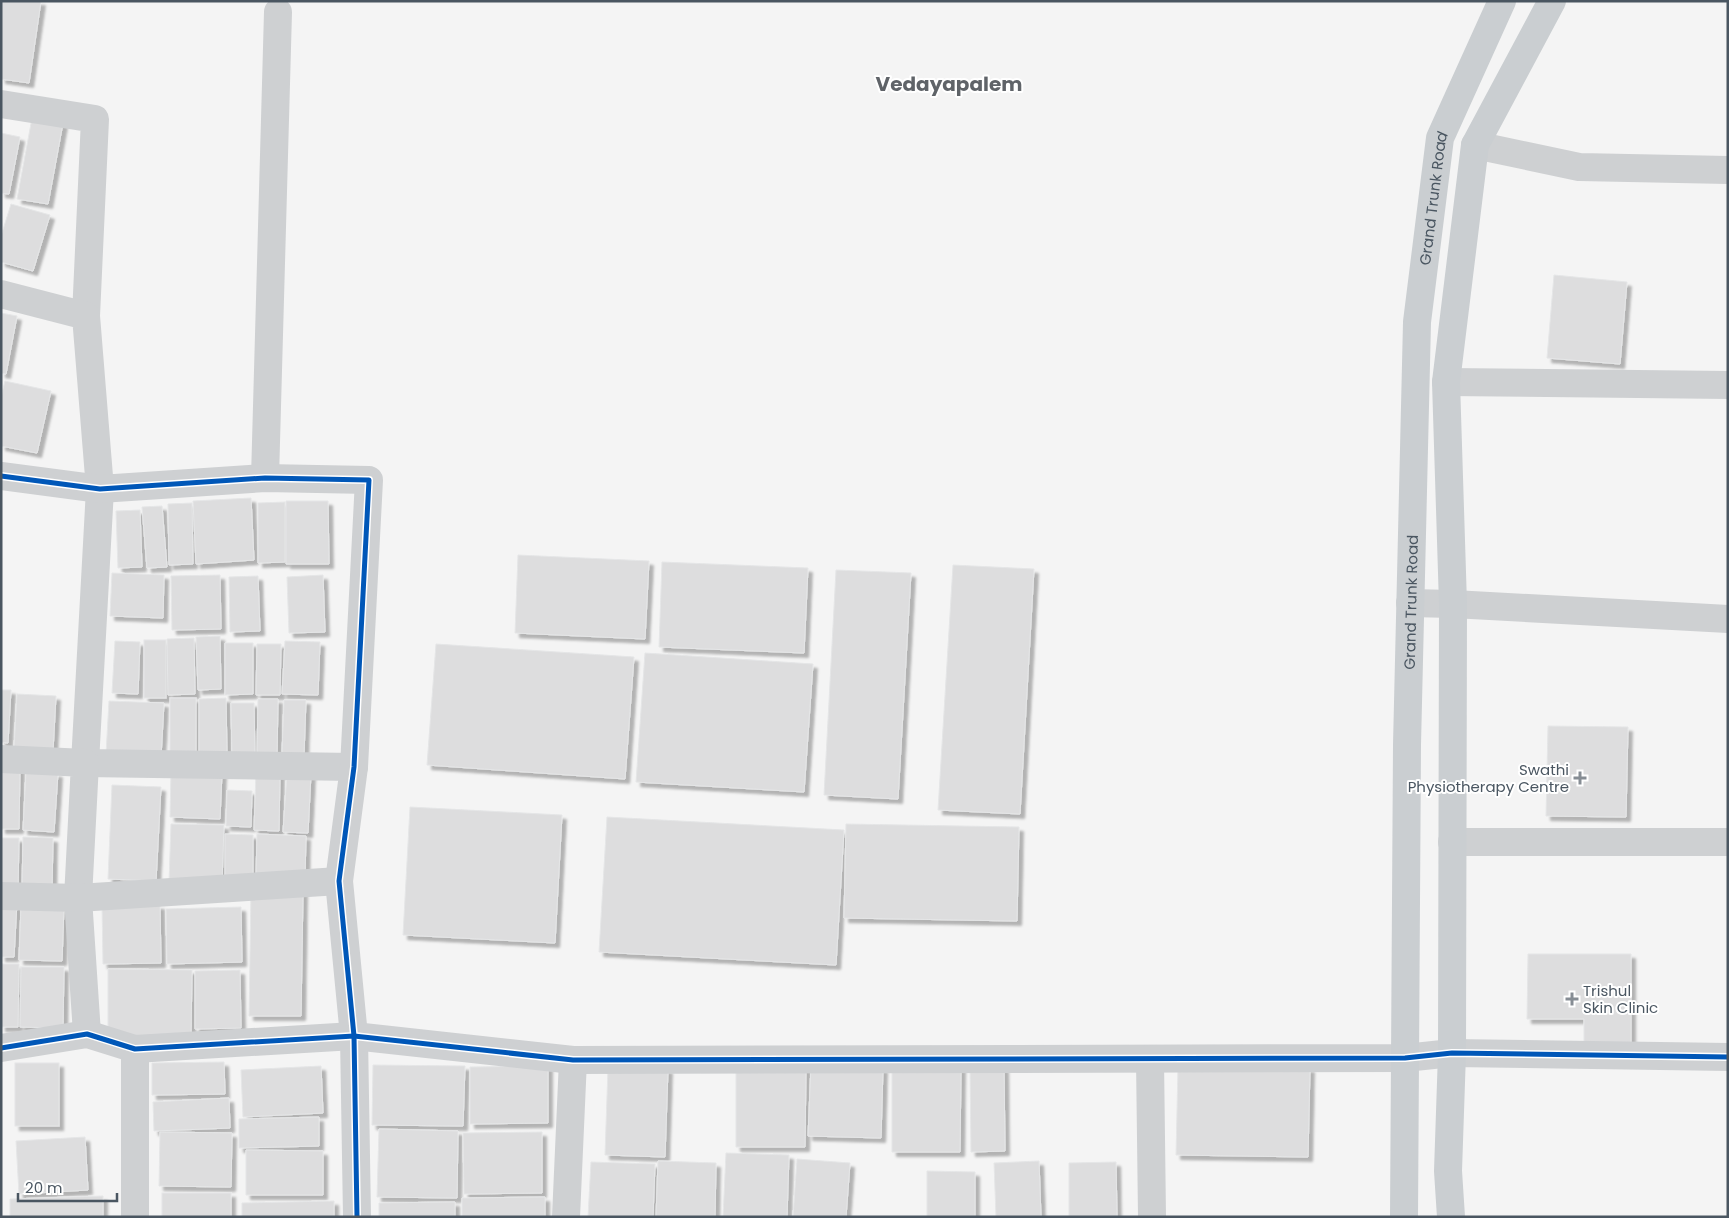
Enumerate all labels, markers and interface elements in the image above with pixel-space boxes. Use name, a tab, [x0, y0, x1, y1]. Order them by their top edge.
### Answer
district label: Vedayapalem	[876, 70, 1022, 98]
street label: Grand Trunk Road	[1414, 127, 1452, 266]
street label: Grand Trunk Road	[1398, 534, 1422, 670]
place label: Swathi Physiotherapy Centre	[1408, 759, 1569, 797]
marker: Swathi Physiotherapy Centre	[1573, 771, 1587, 785]
place label: Trishul Skin Clinic	[1583, 980, 1658, 1018]
marker: Trishul Skin Clinic	[1565, 992, 1579, 1006]
scale bar	[18, 1170, 116, 1202]
text: 20 m	[25, 1177, 63, 1198]

